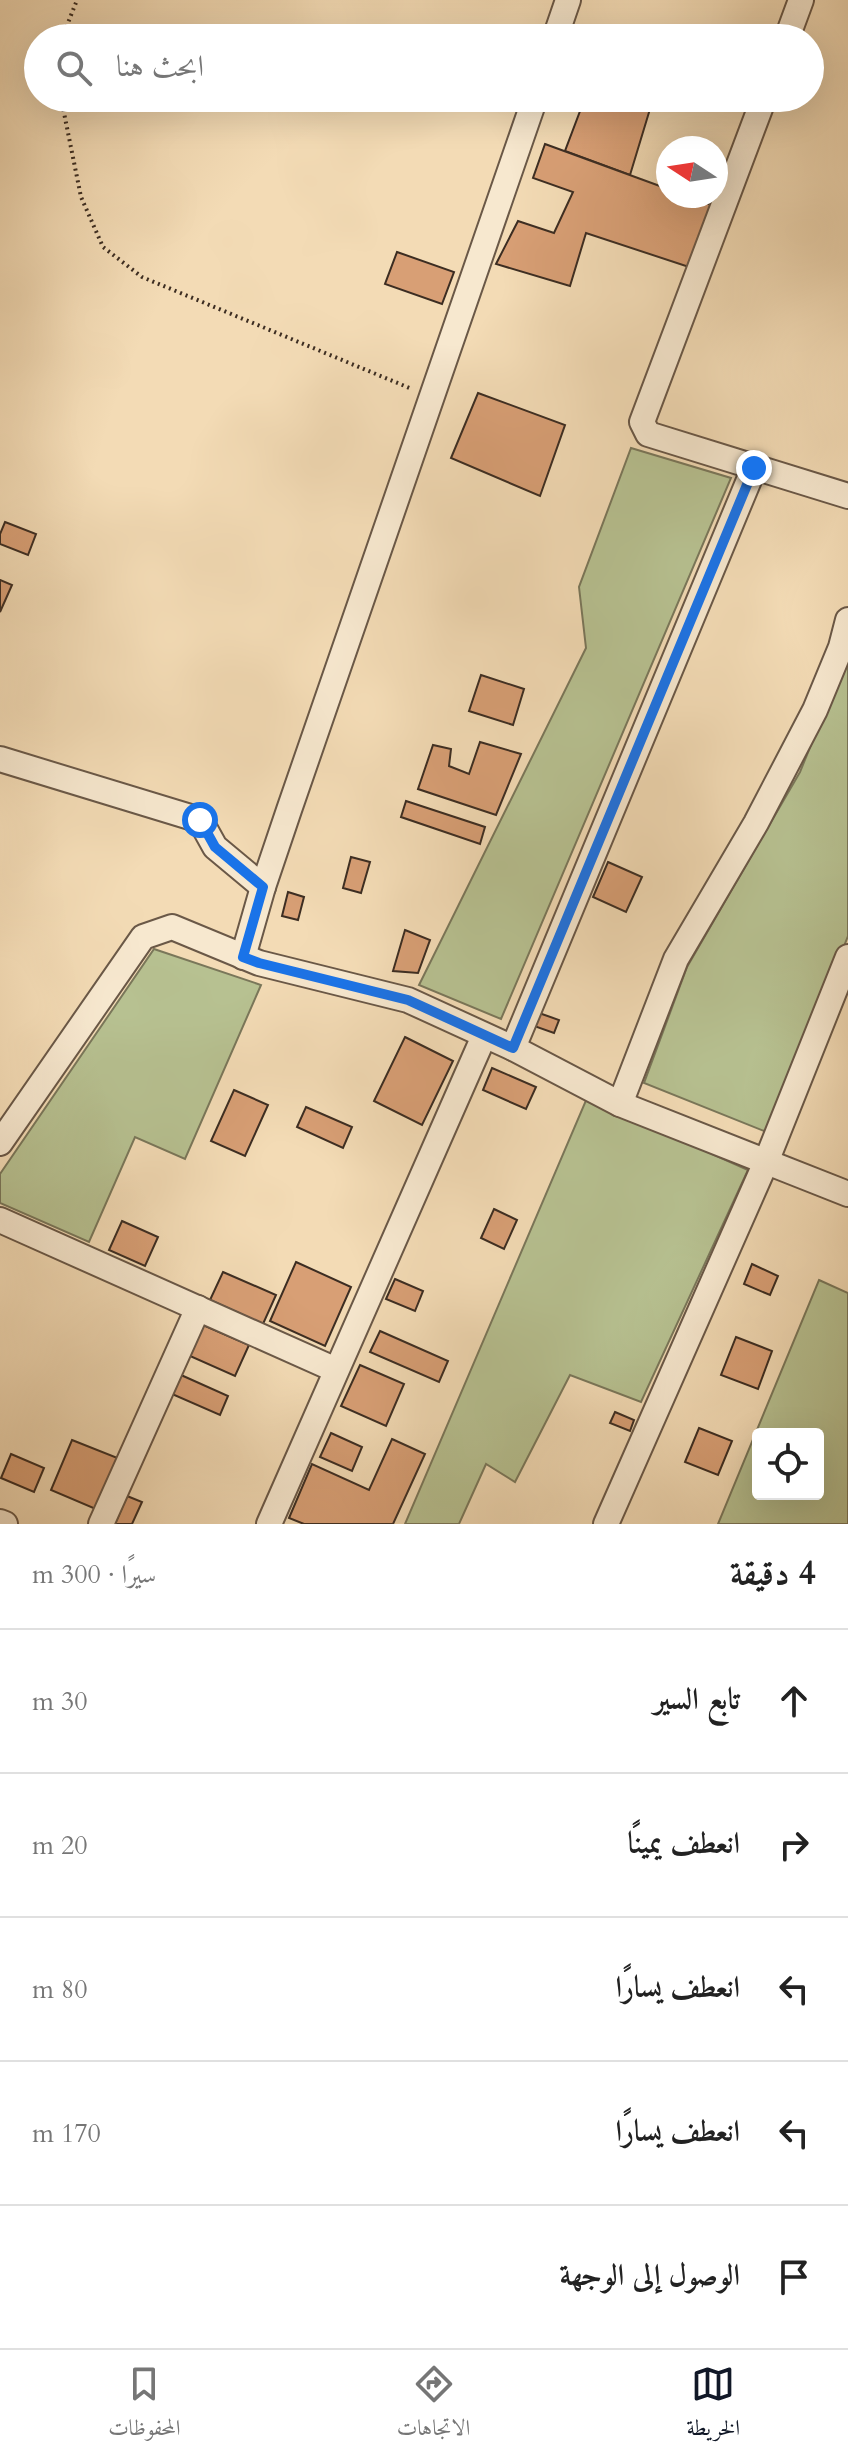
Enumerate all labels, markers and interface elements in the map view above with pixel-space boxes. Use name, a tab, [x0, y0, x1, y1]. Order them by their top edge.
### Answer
search box	[24, 24, 824, 112]
icon: search	[52, 46, 96, 90]
text: ابحث هنا	[116, 46, 204, 87]
north arrow	[656, 136, 728, 208]
route end	[736, 450, 772, 486]
route start	[182, 802, 218, 838]
map controls	[752, 1428, 824, 1500]
button: locate	[752, 1428, 824, 1500]
text: 4 دقيقة	[730, 1550, 816, 1596]
text: سيرًا · 300 m	[32, 1557, 156, 1592]
text: تابع السير	[654, 1679, 740, 1720]
icon: ahead	[772, 1679, 816, 1723]
text: 30 m	[32, 1684, 88, 1719]
text: انعطف يمينًا	[627, 1823, 740, 1864]
icon: right	[772, 1823, 816, 1867]
text: 20 m	[32, 1828, 88, 1863]
text: انعطف يسارًا	[615, 1967, 740, 2008]
icon: left	[772, 1967, 816, 2011]
text: 80 m	[32, 1972, 88, 2007]
text: انعطف يسارًا	[615, 2111, 740, 2152]
icon: left	[772, 2111, 816, 2155]
text: 170 m	[32, 2116, 101, 2151]
text: الوصول إلى الوجهة	[560, 2255, 740, 2296]
icon: arrive	[772, 2255, 816, 2299]
tab: المحفوظات	[108, 2362, 181, 2449]
tab: الاتجاهات	[397, 2362, 470, 2449]
tab: الخريطة	[686, 2362, 740, 2449]

